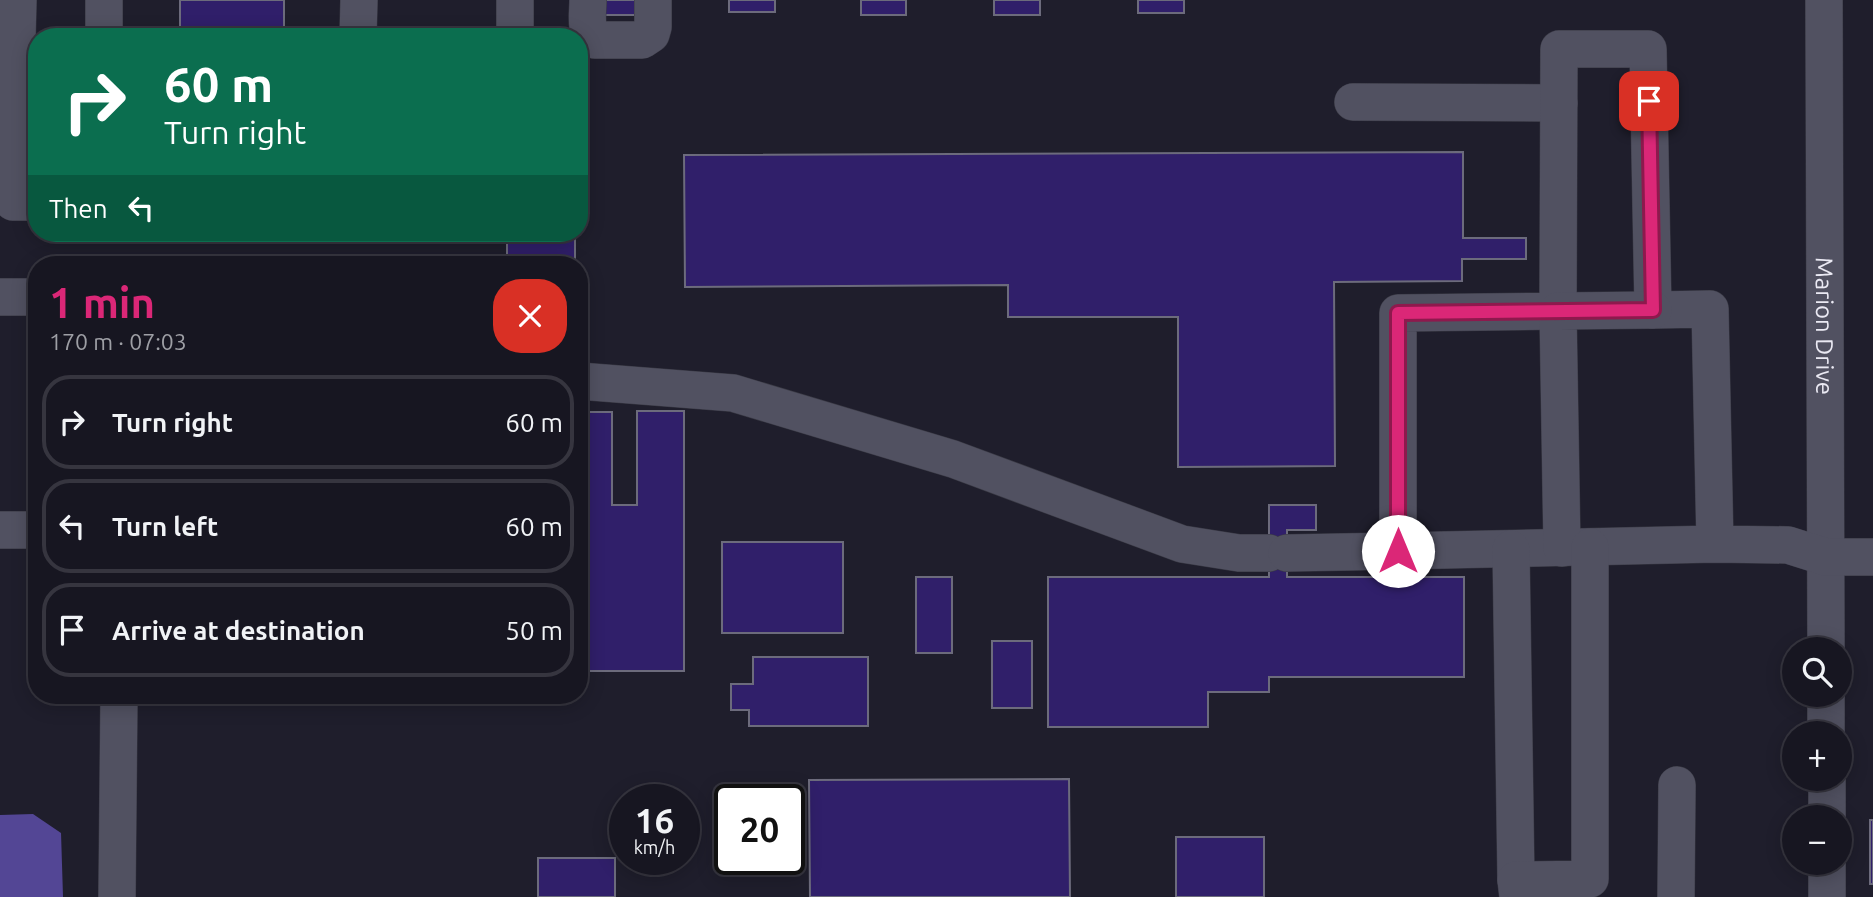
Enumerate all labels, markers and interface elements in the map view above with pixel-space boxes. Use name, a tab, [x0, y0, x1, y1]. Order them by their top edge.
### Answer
icon: right	[49, 56, 140, 147]
text: 60 m	[164, 56, 273, 111]
pin	[1619, 71, 1679, 131]
icon: arrive	[1630, 82, 1668, 120]
text: Turn right	[164, 114, 306, 150]
icon: left	[122, 189, 160, 227]
text: Then	[49, 194, 108, 223]
street label: Marion Drive	[1811, 257, 1839, 395]
text: 1 min	[49, 279, 155, 326]
button: close	[493, 279, 567, 353]
text: 170 m · 07:03	[49, 329, 187, 354]
icon: right	[53, 403, 91, 441]
text: Turn right	[112, 408, 233, 437]
text: 60 m	[505, 408, 563, 437]
icon: left	[53, 507, 91, 545]
text: Turn left	[112, 512, 218, 541]
text: 60 m	[505, 512, 563, 541]
position arrow	[1361, 514, 1435, 588]
icon: arrive	[53, 611, 91, 649]
text: Arrive at destination	[112, 616, 365, 645]
text: 50 m	[505, 616, 563, 645]
map controls	[1782, 637, 1852, 875]
button: search	[1782, 637, 1852, 707]
button: +	[1782, 721, 1852, 791]
speed limit sign: 20	[714, 784, 805, 875]
text: 16	[635, 800, 674, 840]
button: −	[1782, 805, 1852, 875]
text: km/h	[634, 837, 675, 857]

